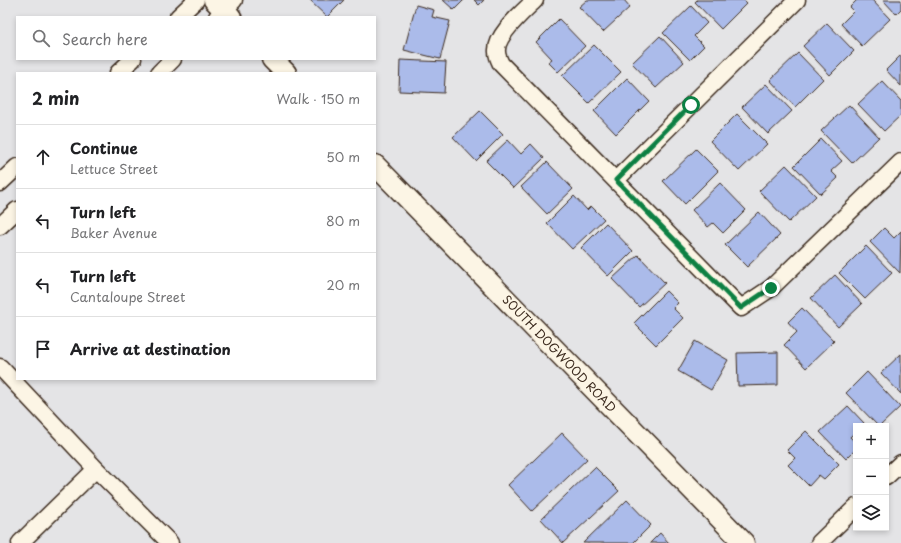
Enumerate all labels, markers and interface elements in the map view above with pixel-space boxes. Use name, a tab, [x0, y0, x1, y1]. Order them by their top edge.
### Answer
search box	[16, 16, 376, 60]
icon: search	[30, 27, 52, 49]
text: Search here	[62, 27, 148, 50]
text: 2 min	[32, 85, 79, 111]
text: Walk · 150 m	[276, 89, 360, 108]
route start	[682, 96, 700, 114]
text: Continue	[70, 136, 138, 159]
icon: ahead	[32, 146, 54, 168]
text: 50 m	[326, 147, 360, 166]
text: Lettuce Street	[70, 159, 158, 178]
text: Turn left	[70, 200, 136, 223]
icon: left	[32, 210, 54, 232]
text: 80 m	[326, 211, 360, 230]
text: Baker Avenue	[70, 223, 157, 242]
text: Turn left	[70, 264, 136, 287]
icon: left	[32, 274, 54, 296]
text: 20 m	[326, 275, 360, 294]
route end	[762, 279, 780, 297]
text: Cantaloupe Street	[70, 287, 185, 306]
street label: SOUTH DOGWOOD ROAD	[499, 291, 621, 416]
text: Arrive at destination	[70, 337, 231, 360]
icon: arrive	[32, 338, 54, 360]
map controls	[853, 423, 889, 531]
button: +	[853, 423, 889, 459]
button: −	[853, 459, 889, 495]
button: layers	[853, 495, 889, 531]

